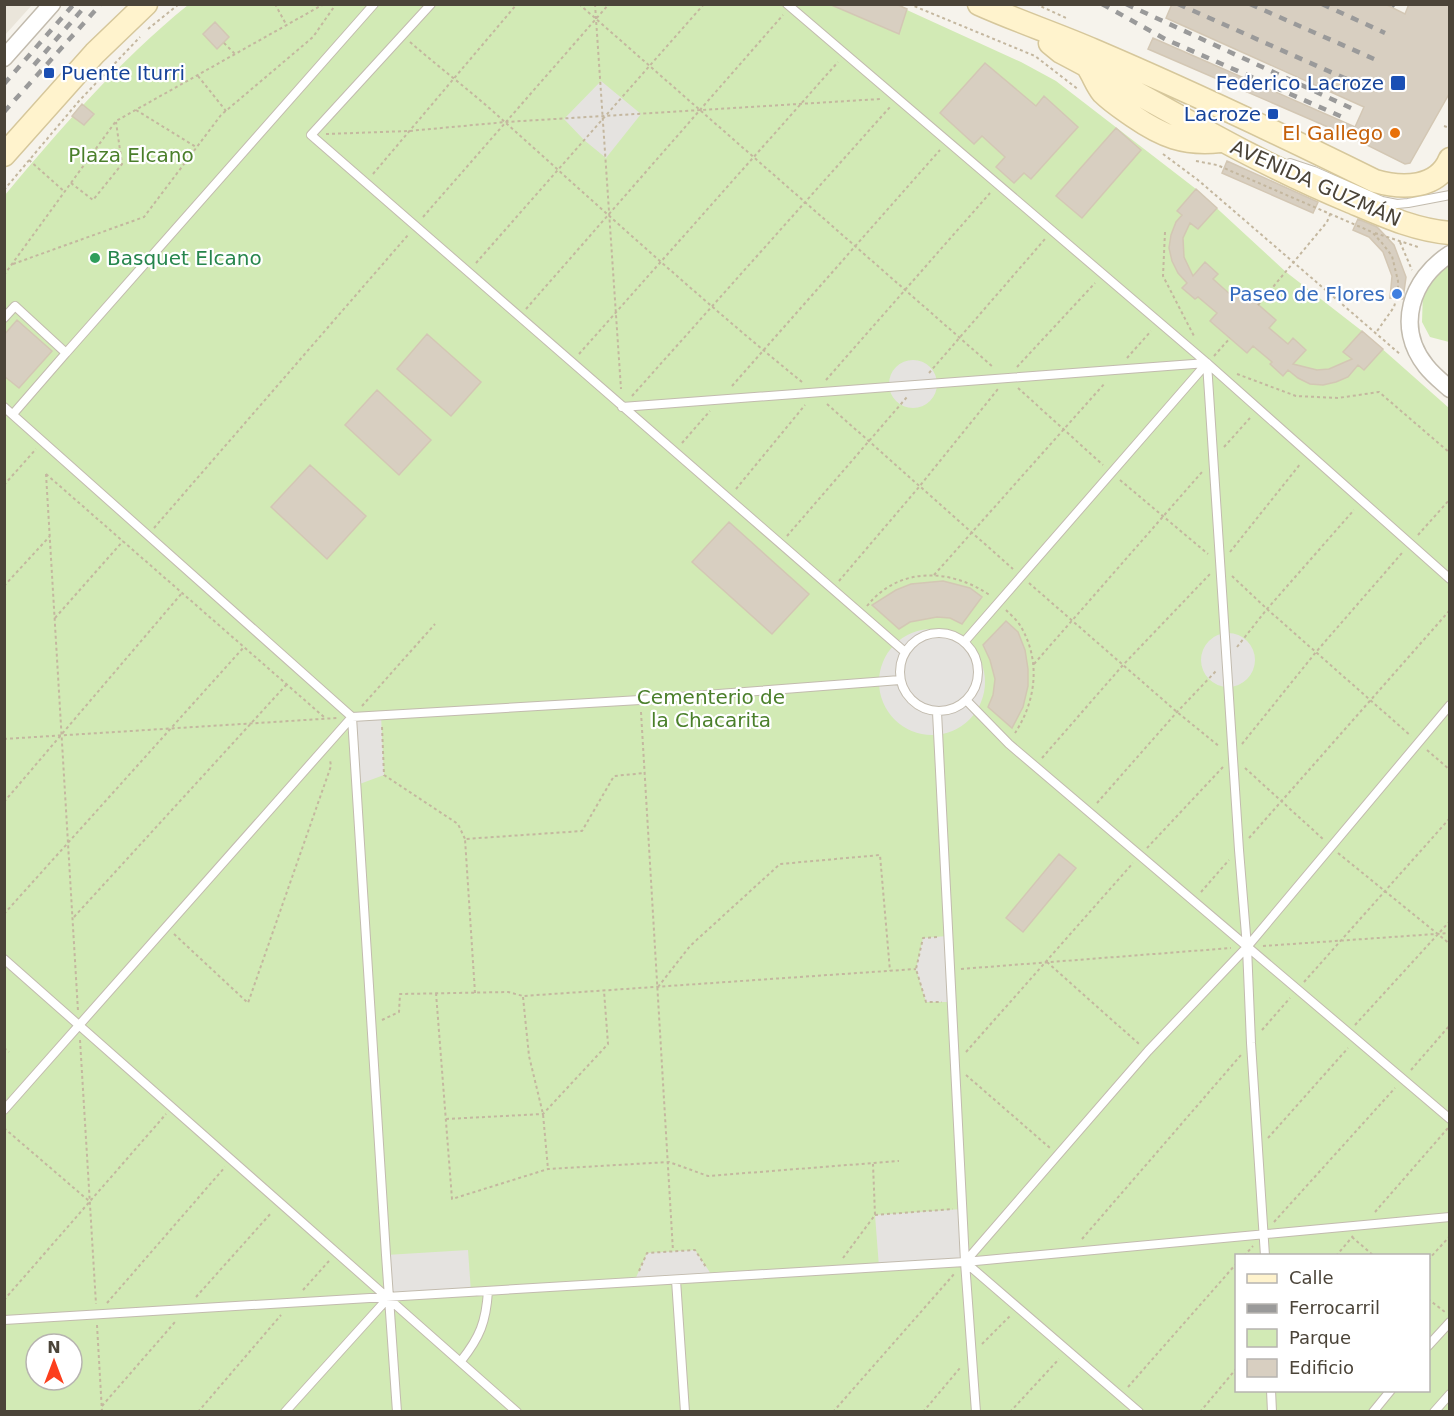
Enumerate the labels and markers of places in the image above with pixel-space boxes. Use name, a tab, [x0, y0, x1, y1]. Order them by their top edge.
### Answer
place label: Puente Iturri	[61, 61, 185, 85]
marker: Puente Iturri	[42, 66, 56, 80]
place label: Federico Lacroze	[1216, 71, 1384, 95]
marker: Federico Lacroze	[1389, 74, 1407, 92]
place label: Lacroze	[1184, 102, 1261, 126]
marker: Lacroze	[1266, 107, 1280, 121]
place label: El Gallego	[1282, 121, 1383, 145]
marker: El Gallego	[1388, 126, 1402, 140]
place label: Basquet Elcano	[107, 246, 262, 270]
marker: Basquet Elcano	[88, 251, 102, 265]
place label: Paseo de Flores	[1229, 282, 1385, 306]
marker: Paseo de Flores	[1390, 287, 1404, 301]

